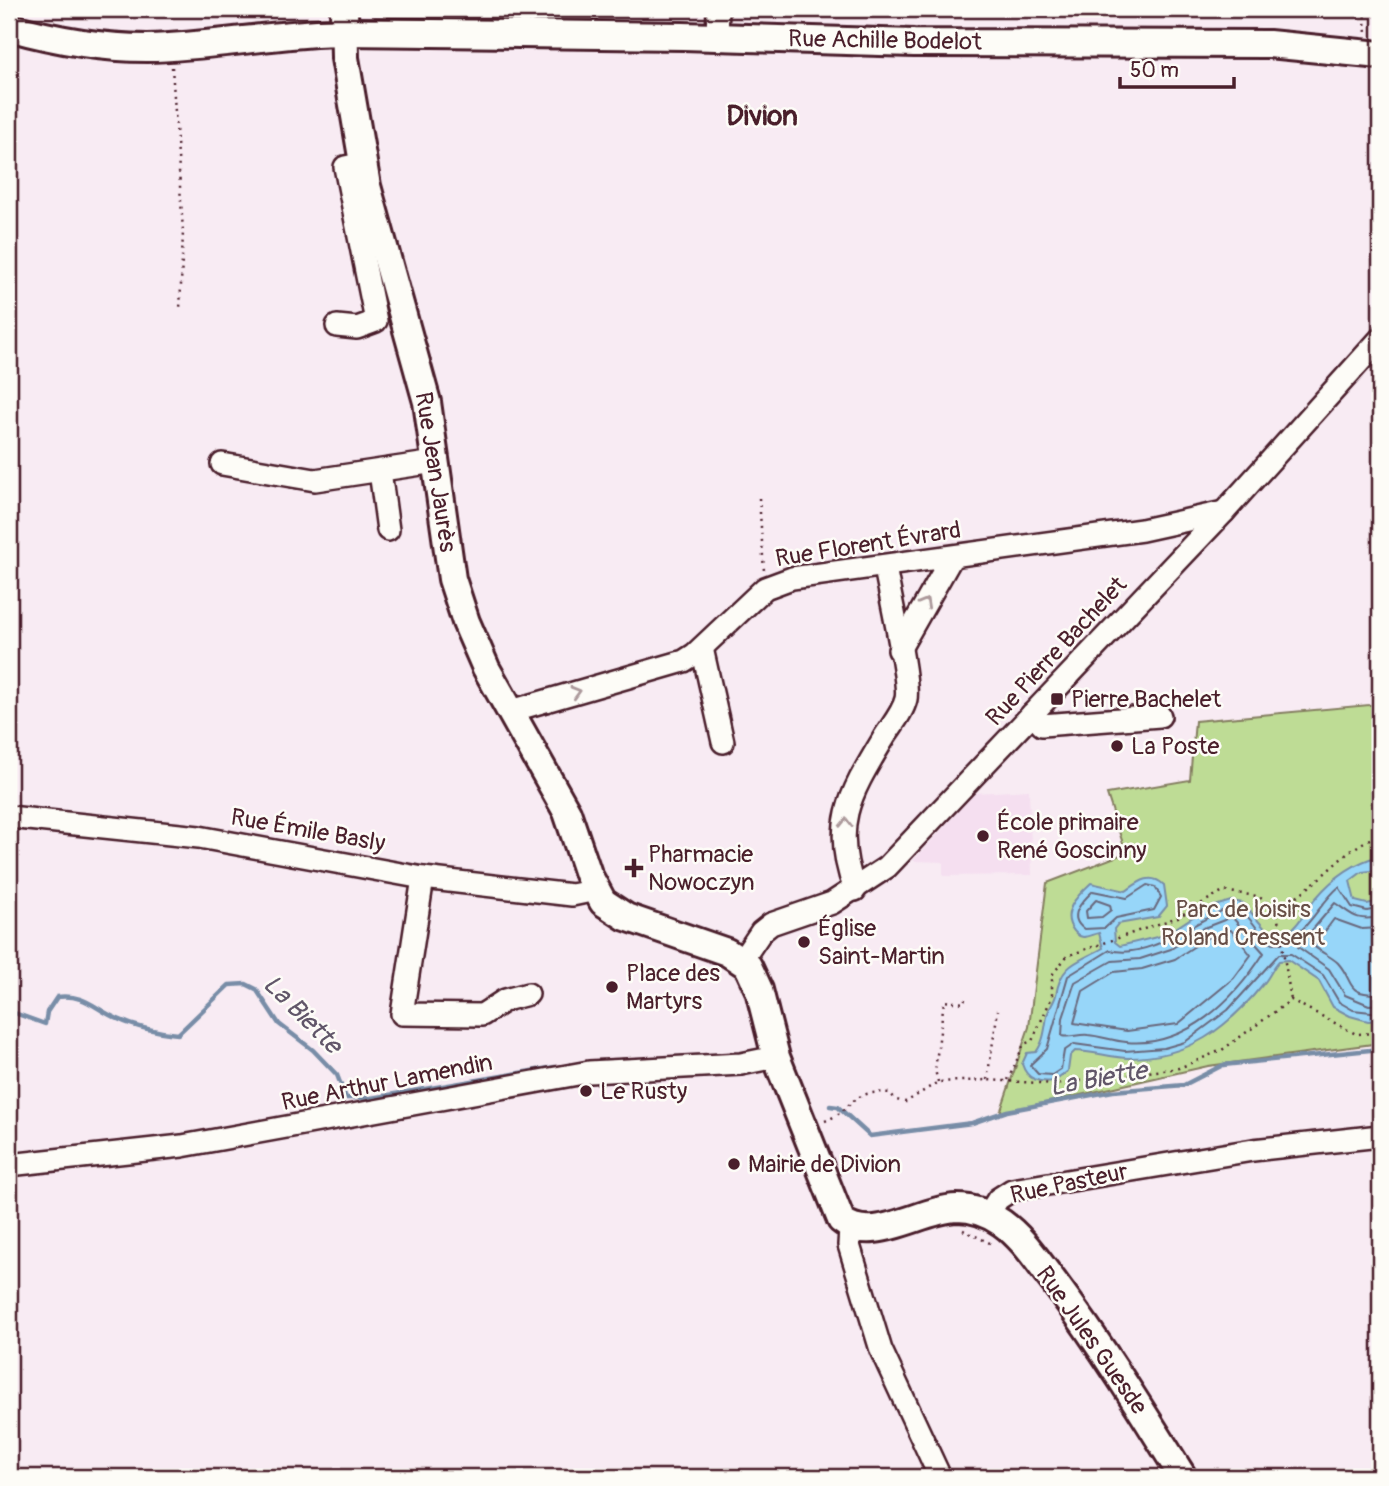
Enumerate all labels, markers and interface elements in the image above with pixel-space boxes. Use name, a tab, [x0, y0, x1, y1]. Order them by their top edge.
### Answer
street label: Rue Achille Bodelot	[788, 24, 982, 57]
scale bar	[1120, 46, 1233, 90]
text: 50 m	[1130, 57, 1179, 84]
district label: Divion	[726, 99, 798, 134]
street label: Rue Jean Jaurès	[409, 390, 463, 555]
street label: Rue Florent Évrard	[773, 516, 963, 573]
street label: Rue Pierre Bachelet	[980, 571, 1133, 732]
one-way arrow	[917, 598, 930, 611]
place label: Pierre Bachelet	[1071, 685, 1222, 714]
one-way arrow	[570, 686, 582, 701]
marker: Pierre Bachelet	[1049, 691, 1065, 707]
place label: La Poste	[1131, 732, 1219, 761]
marker: La Poste	[1109, 738, 1125, 754]
street label: Rue Émile Basly	[228, 803, 387, 858]
place label: École primaire René Goscinny	[997, 808, 1147, 865]
one-way arrow	[838, 818, 853, 829]
marker: École primaire René Goscinny	[975, 828, 991, 844]
place label: Pharmacie Nowoczyn	[648, 840, 755, 897]
marker: Pharmacie Nowoczyn	[626, 860, 642, 876]
park label: Parc de loisirs Roland Cressent	[1161, 895, 1325, 952]
place label: Église Saint-Martin	[818, 914, 945, 971]
marker: Église Saint-Martin	[796, 934, 812, 950]
place label: Place des Martyrs	[626, 959, 720, 1016]
water label: La Biette	[256, 969, 350, 1062]
marker: Place des Martyrs	[604, 979, 620, 995]
street label: Rue Arthur Lamendin	[279, 1048, 495, 1117]
water label: La Biette	[1047, 1054, 1152, 1103]
place label: Le Rusty	[600, 1077, 687, 1106]
marker: Le Rusty	[578, 1083, 594, 1099]
place label: Mairie de Divion	[748, 1150, 901, 1179]
marker: Mairie de Divion	[726, 1156, 742, 1172]
street label: Rue Pasteur	[1008, 1157, 1131, 1210]
street label: Rue Jules Guesde	[1030, 1261, 1154, 1420]

